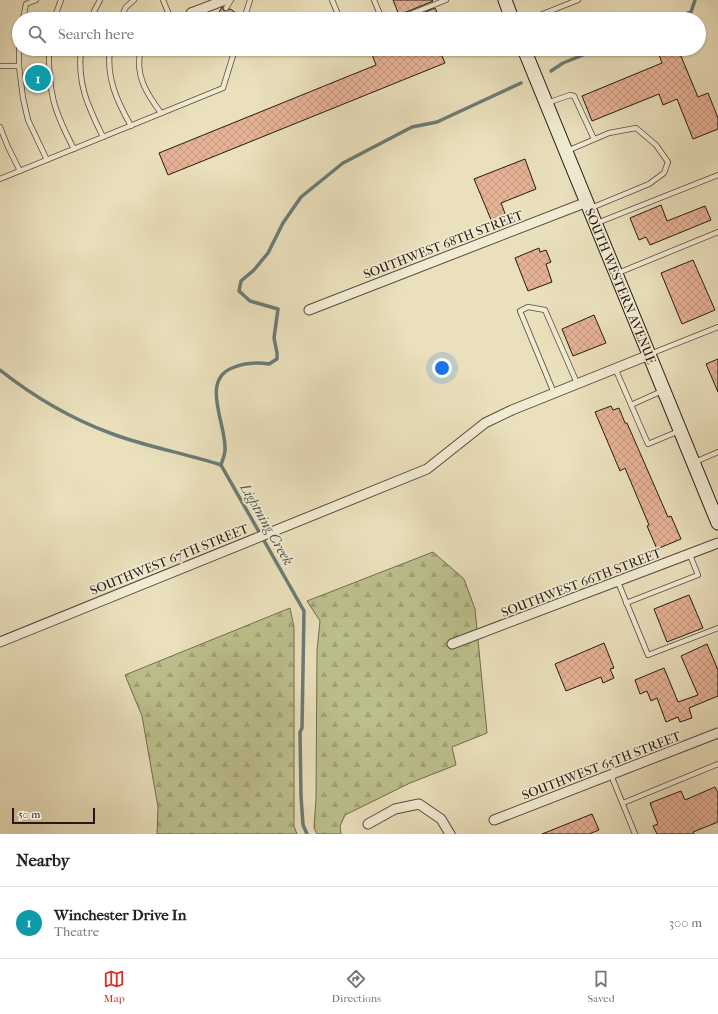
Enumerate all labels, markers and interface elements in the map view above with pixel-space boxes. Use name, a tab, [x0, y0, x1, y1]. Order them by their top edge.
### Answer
search box	[12, 12, 706, 56]
icon: search	[26, 23, 48, 45]
text: Search here	[58, 25, 134, 43]
pin: 1	[25, 63, 51, 93]
street label: SOUTH WESTERN AVENUE	[582, 206, 659, 366]
street label: SOUTHWEST 68TH STREET	[361, 207, 525, 282]
your location	[432, 358, 452, 378]
water label: Lightning Creek	[236, 479, 297, 568]
street label: SOUTHWEST 67TH STREET	[88, 521, 251, 598]
street label: SOUTHWEST 66TH STREET	[499, 545, 664, 620]
street label: SOUTHWEST 65TH STREET	[520, 728, 683, 803]
scale bar	[12, 806, 95, 825]
text: 50 m	[18, 808, 40, 821]
text: Nearby	[16, 850, 70, 870]
text: Winchester Drive In	[54, 906, 186, 924]
text: 1	[27, 915, 31, 930]
text: 300 m	[669, 915, 702, 930]
text: Theatre	[54, 924, 99, 939]
tab: Map	[103, 968, 125, 1005]
tab: Directions	[332, 968, 381, 1005]
tab: Saved	[587, 968, 615, 1005]

